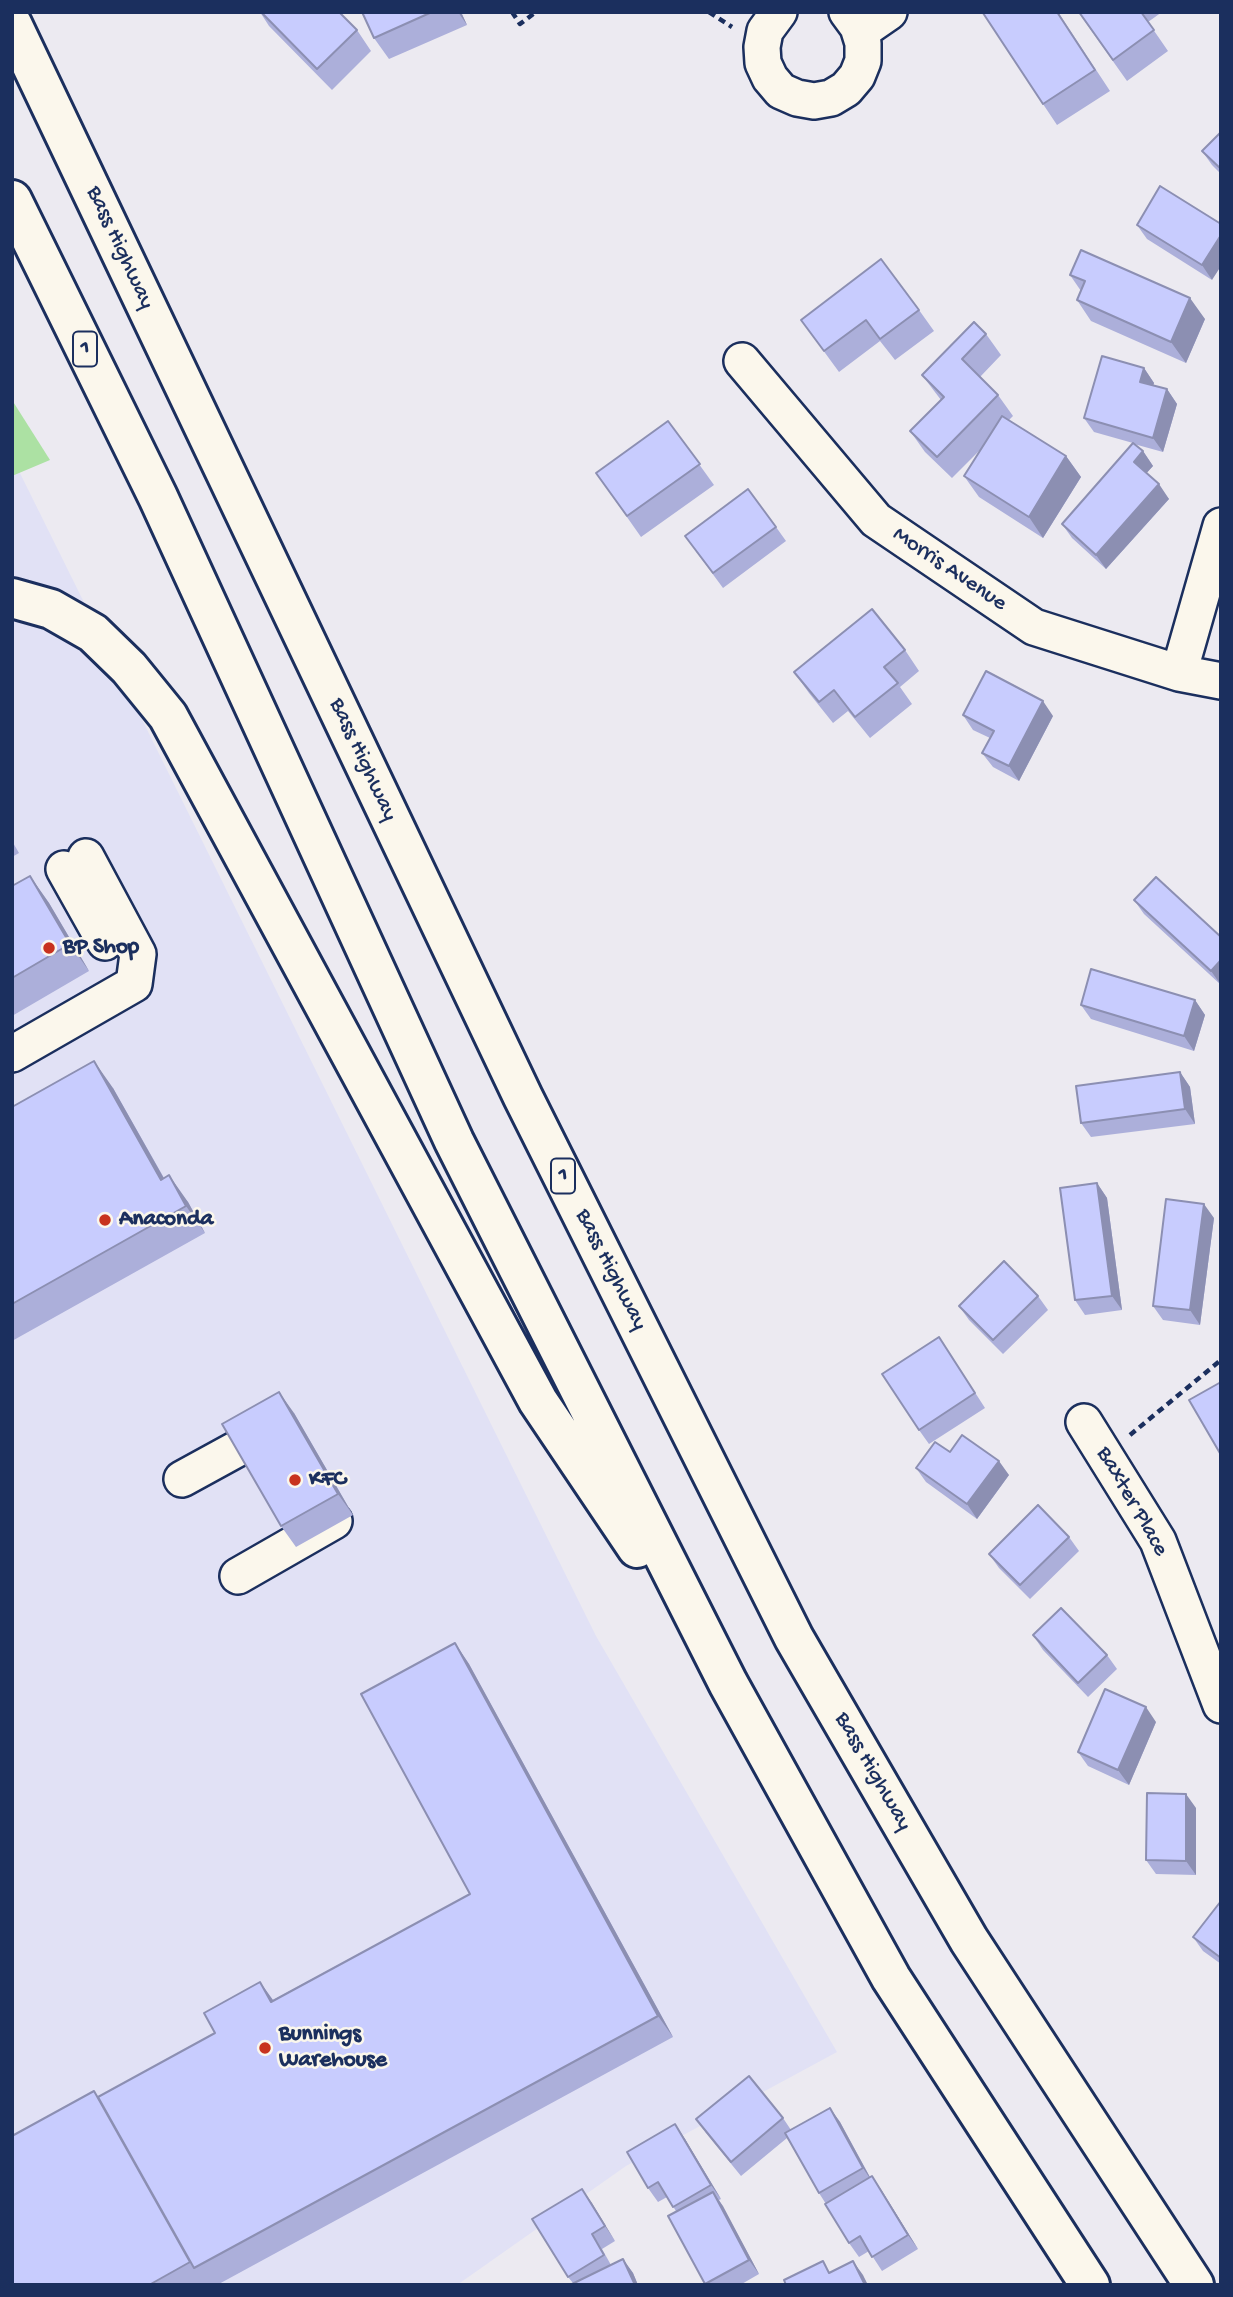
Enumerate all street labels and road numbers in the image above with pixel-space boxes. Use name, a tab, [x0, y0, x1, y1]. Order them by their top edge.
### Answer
street label: Bass Highway	[79, 182, 159, 314]
road number: 1	[73, 332, 97, 366]
street label: Morris Avenue	[886, 522, 1012, 618]
street label: Bass Highway	[322, 694, 402, 826]
road number: 1	[551, 1158, 575, 1194]
street label: Bass Highway	[568, 1205, 652, 1335]
street label: Baxter Place	[1089, 1442, 1173, 1562]
street label: Bass Highway	[827, 1708, 917, 1836]

